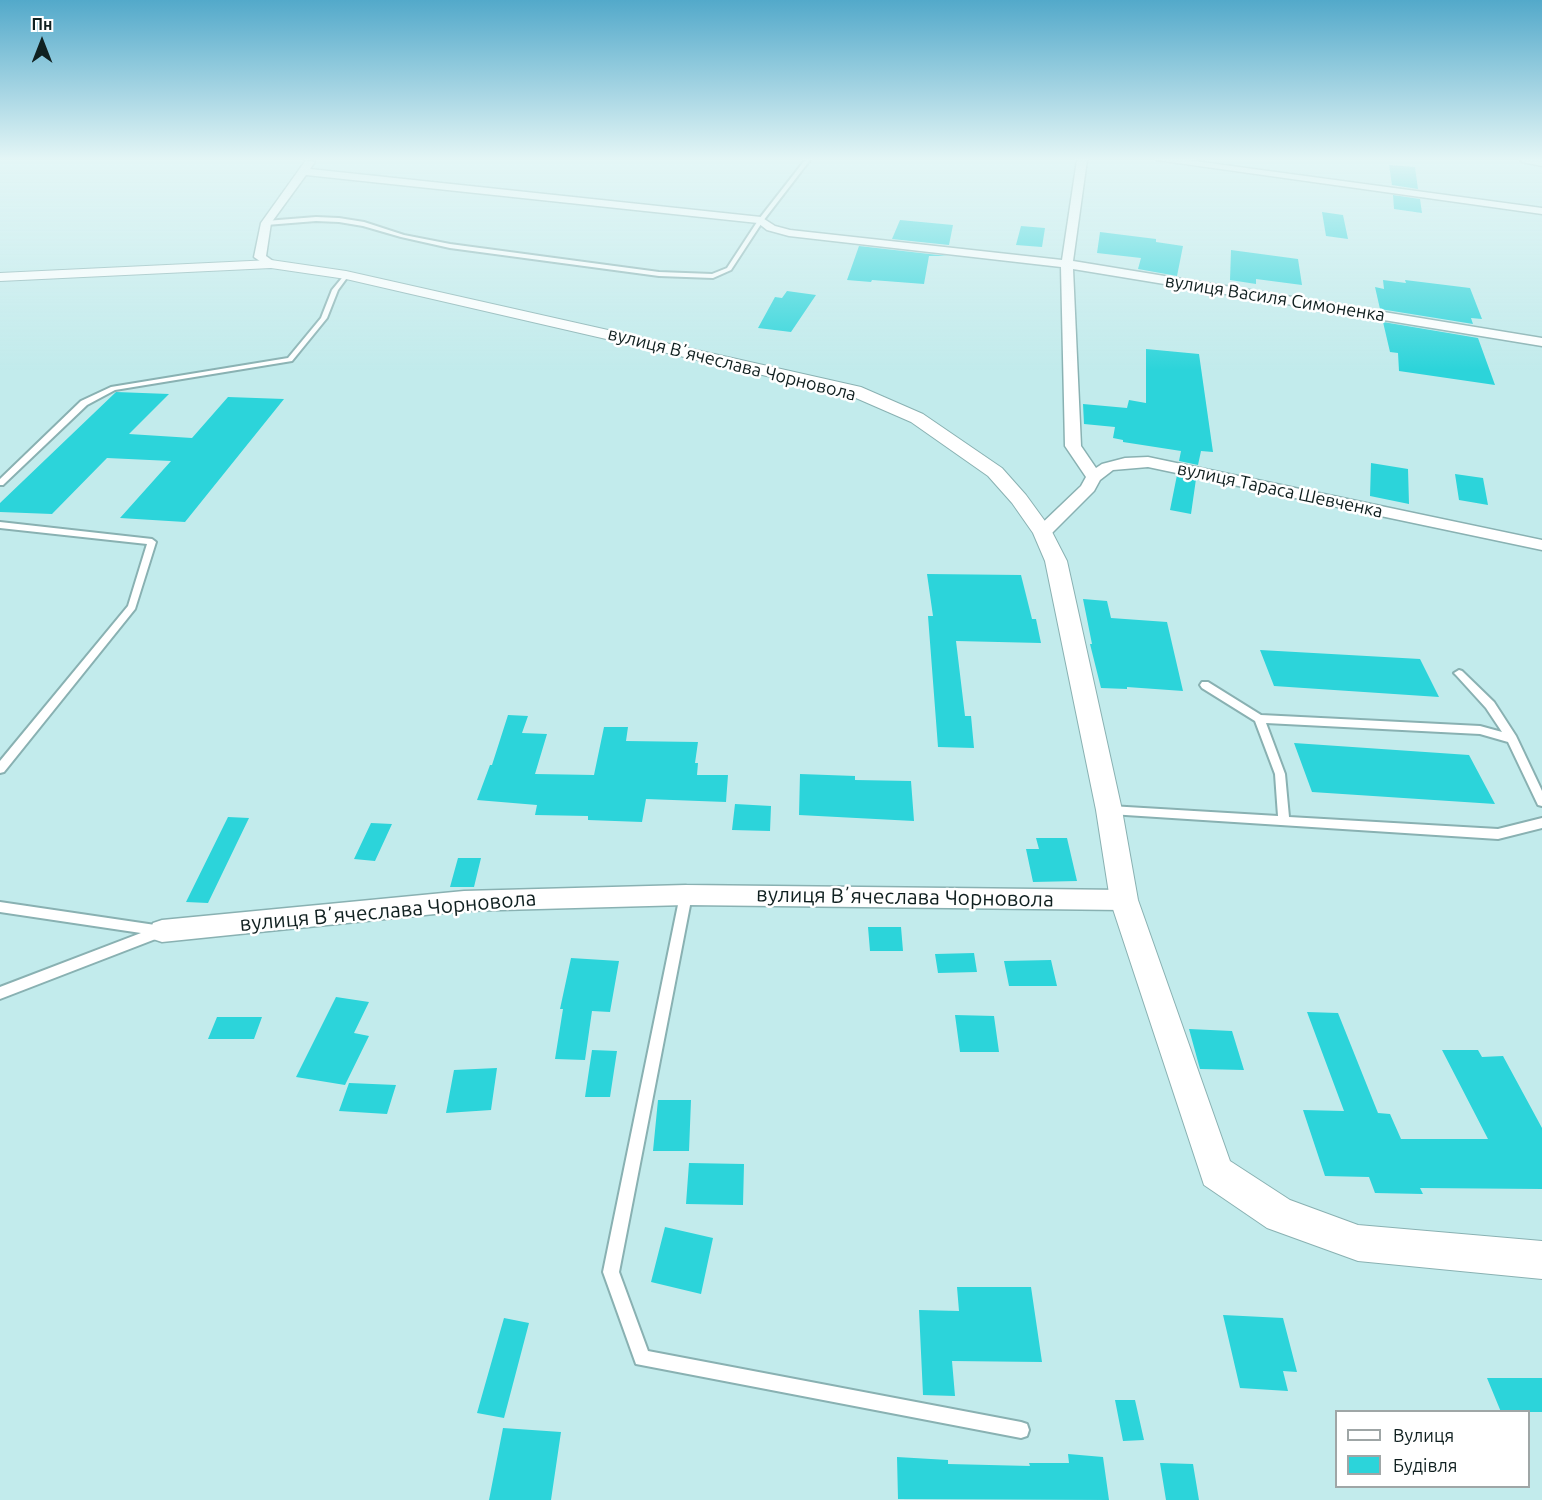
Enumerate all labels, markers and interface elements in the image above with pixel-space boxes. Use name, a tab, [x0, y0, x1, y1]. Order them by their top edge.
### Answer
north arrow	[12, 12, 72, 72]
text: Пн	[32, 15, 52, 33]
street label: вулиця Василя Симоненка	[1163, 270, 1387, 326]
street label: вулиця Вʼячеслава Чорновола	[606, 323, 858, 405]
street label: вулиця Тараса Шевченка	[1175, 458, 1385, 522]
street label: вулиця Вʼячеслава Чорновола	[756, 882, 1054, 912]
street label: вулиця Вʼячеслава Чорновола	[239, 885, 537, 937]
legend	[1335, 1410, 1530, 1488]
text: Вулиця	[1393, 1425, 1454, 1445]
text: Будівля	[1393, 1455, 1458, 1475]

